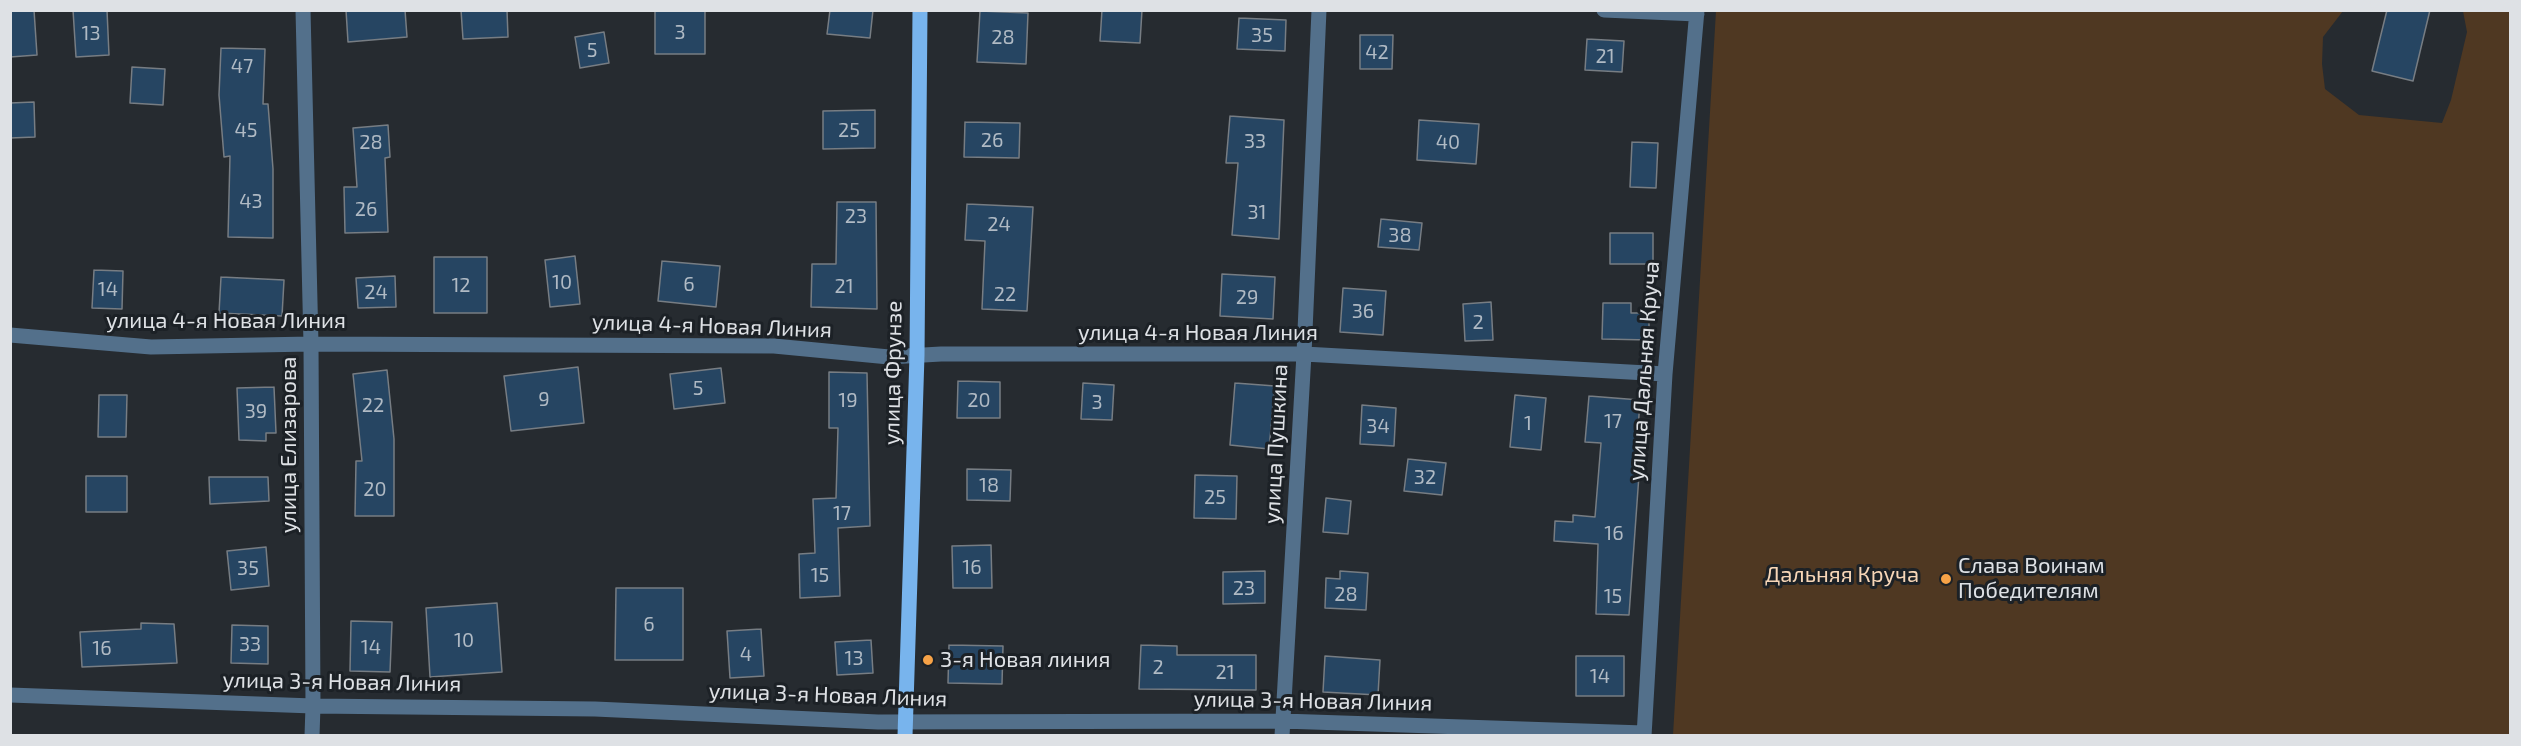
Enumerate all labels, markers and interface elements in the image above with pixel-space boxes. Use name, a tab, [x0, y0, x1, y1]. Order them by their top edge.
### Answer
house number: 3	[674, 20, 686, 44]
house number: 13	[81, 21, 101, 45]
house number: 35	[1251, 23, 1273, 47]
house number: 28	[991, 25, 1015, 49]
house number: 5	[587, 38, 597, 62]
house number: 42	[1365, 40, 1389, 64]
house number: 21	[1595, 44, 1615, 68]
house number: 47	[231, 54, 253, 78]
house number: 45	[234, 118, 258, 142]
house number: 25	[838, 118, 860, 142]
house number: 26	[981, 128, 1003, 152]
house number: 33	[1244, 129, 1266, 153]
house number: 28	[359, 130, 383, 154]
house number: 40	[1436, 130, 1460, 154]
house number: 43	[239, 189, 263, 213]
house number: 26	[355, 197, 377, 221]
house number: 31	[1247, 200, 1267, 224]
house number: 23	[845, 204, 867, 228]
house number: 24	[987, 212, 1011, 236]
house number: 38	[1388, 223, 1412, 247]
street label: улица Дальняя Круча	[1623, 260, 1665, 482]
house number: 10	[552, 270, 572, 294]
house number: 6	[683, 272, 695, 296]
house number: 12	[451, 273, 471, 297]
house number: 21	[834, 274, 854, 298]
house number: 14	[98, 277, 118, 301]
house number: 24	[364, 280, 388, 304]
house number: 22	[994, 282, 1016, 306]
house number: 29	[1236, 285, 1258, 309]
house number: 36	[1352, 299, 1374, 323]
street label: улица Фрунзе	[879, 301, 907, 445]
street label: улица 4-я Новая Линия	[106, 308, 346, 334]
street label: улица 4-я Новая Линия	[592, 309, 832, 343]
house number: 2	[1472, 310, 1484, 334]
street label: улица 4-я Новая Линия	[1078, 320, 1318, 346]
street label: улица Елизарова	[276, 357, 302, 533]
street label: улица Пушкина	[1259, 363, 1293, 525]
house number: 5	[693, 376, 703, 400]
house number: 9	[538, 387, 550, 411]
house number: 19	[838, 388, 858, 412]
house number: 20	[967, 388, 991, 412]
house number: 3	[1091, 390, 1103, 414]
house number: 22	[362, 393, 384, 417]
house number: 39	[245, 399, 267, 423]
house number: 17	[1604, 409, 1622, 433]
house number: 1	[1524, 411, 1532, 435]
house number: 34	[1366, 414, 1390, 438]
house number: 32	[1414, 465, 1436, 489]
house number: 18	[979, 473, 999, 497]
house number: 20	[363, 477, 387, 501]
house number: 25	[1204, 485, 1226, 509]
house number: 17	[833, 501, 851, 525]
house number: 16	[1604, 521, 1624, 545]
place label: Слава Воинам Победителям	[1958, 553, 2105, 604]
house number: 16	[962, 555, 982, 579]
house number: 35	[237, 556, 259, 580]
park label: Дальняя Круча	[1765, 562, 1919, 588]
house number: 15	[811, 563, 829, 587]
marker: Слава Воинам Победителям	[1939, 572, 1953, 586]
house number: 23	[1233, 576, 1255, 600]
house number: 28	[1334, 582, 1358, 606]
house number: 15	[1604, 584, 1622, 608]
house number: 6	[643, 612, 655, 636]
house number: 10	[454, 628, 474, 652]
house number: 33	[239, 632, 261, 656]
house number: 14	[361, 635, 381, 659]
house number: 16	[92, 636, 112, 660]
house number: 4	[740, 642, 752, 666]
house number: 13	[844, 646, 864, 670]
place label: 3-я Новая линия	[940, 647, 1110, 673]
marker: 3-я Новая линия	[921, 653, 935, 667]
house number: 2	[1152, 655, 1164, 679]
house number: 21	[1215, 660, 1235, 684]
house number: 14	[1590, 664, 1610, 688]
street label: улица 3-я Новая Линия	[222, 667, 462, 697]
street label: улица 3-я Новая Линия	[708, 678, 948, 712]
street label: улица 3-я Новая Линия	[1193, 686, 1433, 716]

